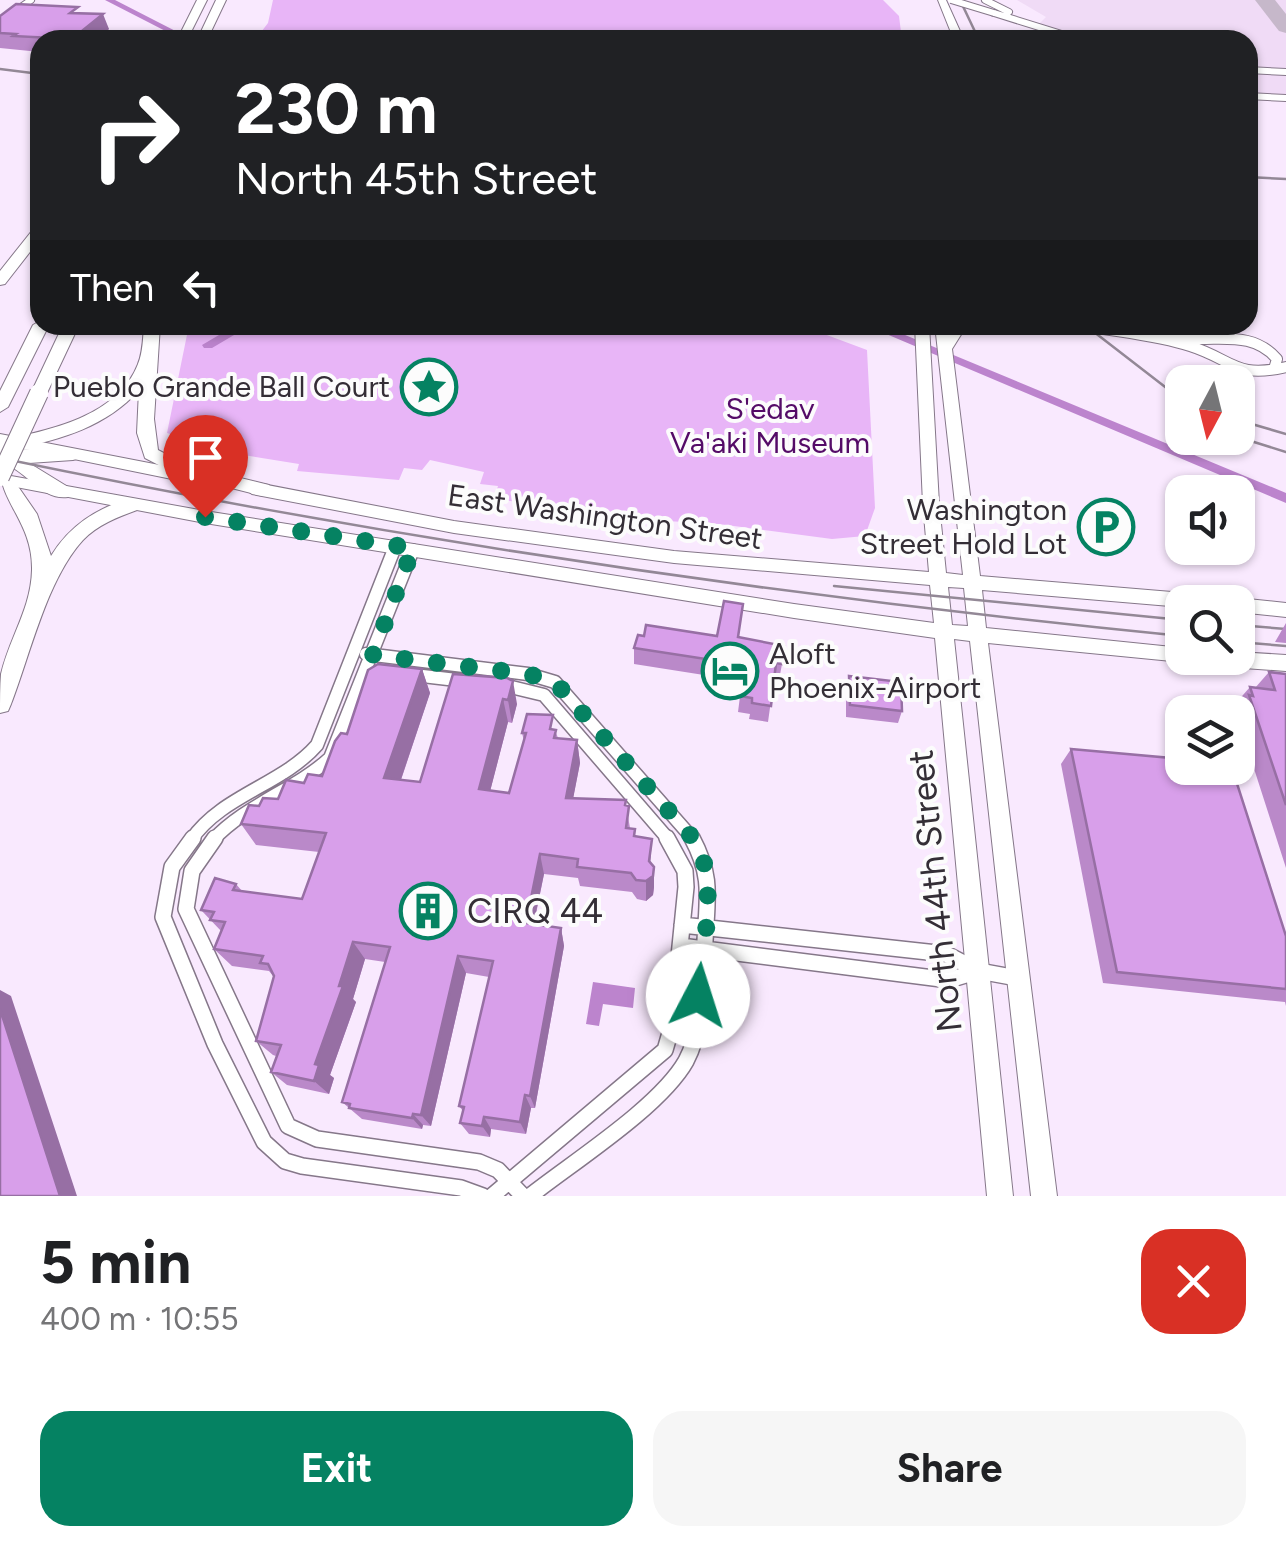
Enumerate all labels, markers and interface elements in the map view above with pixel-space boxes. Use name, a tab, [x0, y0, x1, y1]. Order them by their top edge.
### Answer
text: 230 m	[235, 66, 438, 151]
icon: right	[70, 70, 200, 200]
text: North 45th Street	[235, 151, 597, 205]
icon: left	[174, 260, 229, 315]
text: Then	[70, 265, 154, 311]
place icon: Pueblo Grande Ball Court	[399, 357, 459, 417]
north arrow	[1165, 365, 1255, 455]
map controls	[1165, 365, 1255, 785]
place label: Pueblo Grande Ball Court	[53, 368, 390, 405]
park label: S'edav Va'aki Museum	[670, 390, 870, 461]
pin	[163, 415, 248, 518]
icon: arrive	[178, 430, 233, 485]
button: sound	[1165, 475, 1255, 565]
street label: East Washington Street	[445, 476, 765, 557]
place label: Washington Street Hold Lot	[860, 491, 1067, 562]
parking icon: Washington Street Hold Lot	[1076, 497, 1136, 557]
button: search	[1165, 585, 1255, 675]
place label: Aloft Phoenix-Airport	[769, 635, 981, 706]
hotel icon: Aloft Phoenix-Airport	[700, 641, 760, 701]
button: layers	[1165, 695, 1255, 785]
street label: North 44th Street	[899, 748, 971, 1034]
building icon: CIRQ 44	[398, 881, 458, 941]
place label: CIRQ 44	[467, 890, 603, 932]
position arrow	[646, 944, 750, 1048]
text: 5 min	[40, 1226, 191, 1298]
button: close	[1141, 1229, 1246, 1334]
text: 400 m · 10:55	[40, 1300, 239, 1338]
button: Exit	[40, 1411, 633, 1526]
button: Share	[653, 1411, 1246, 1526]

